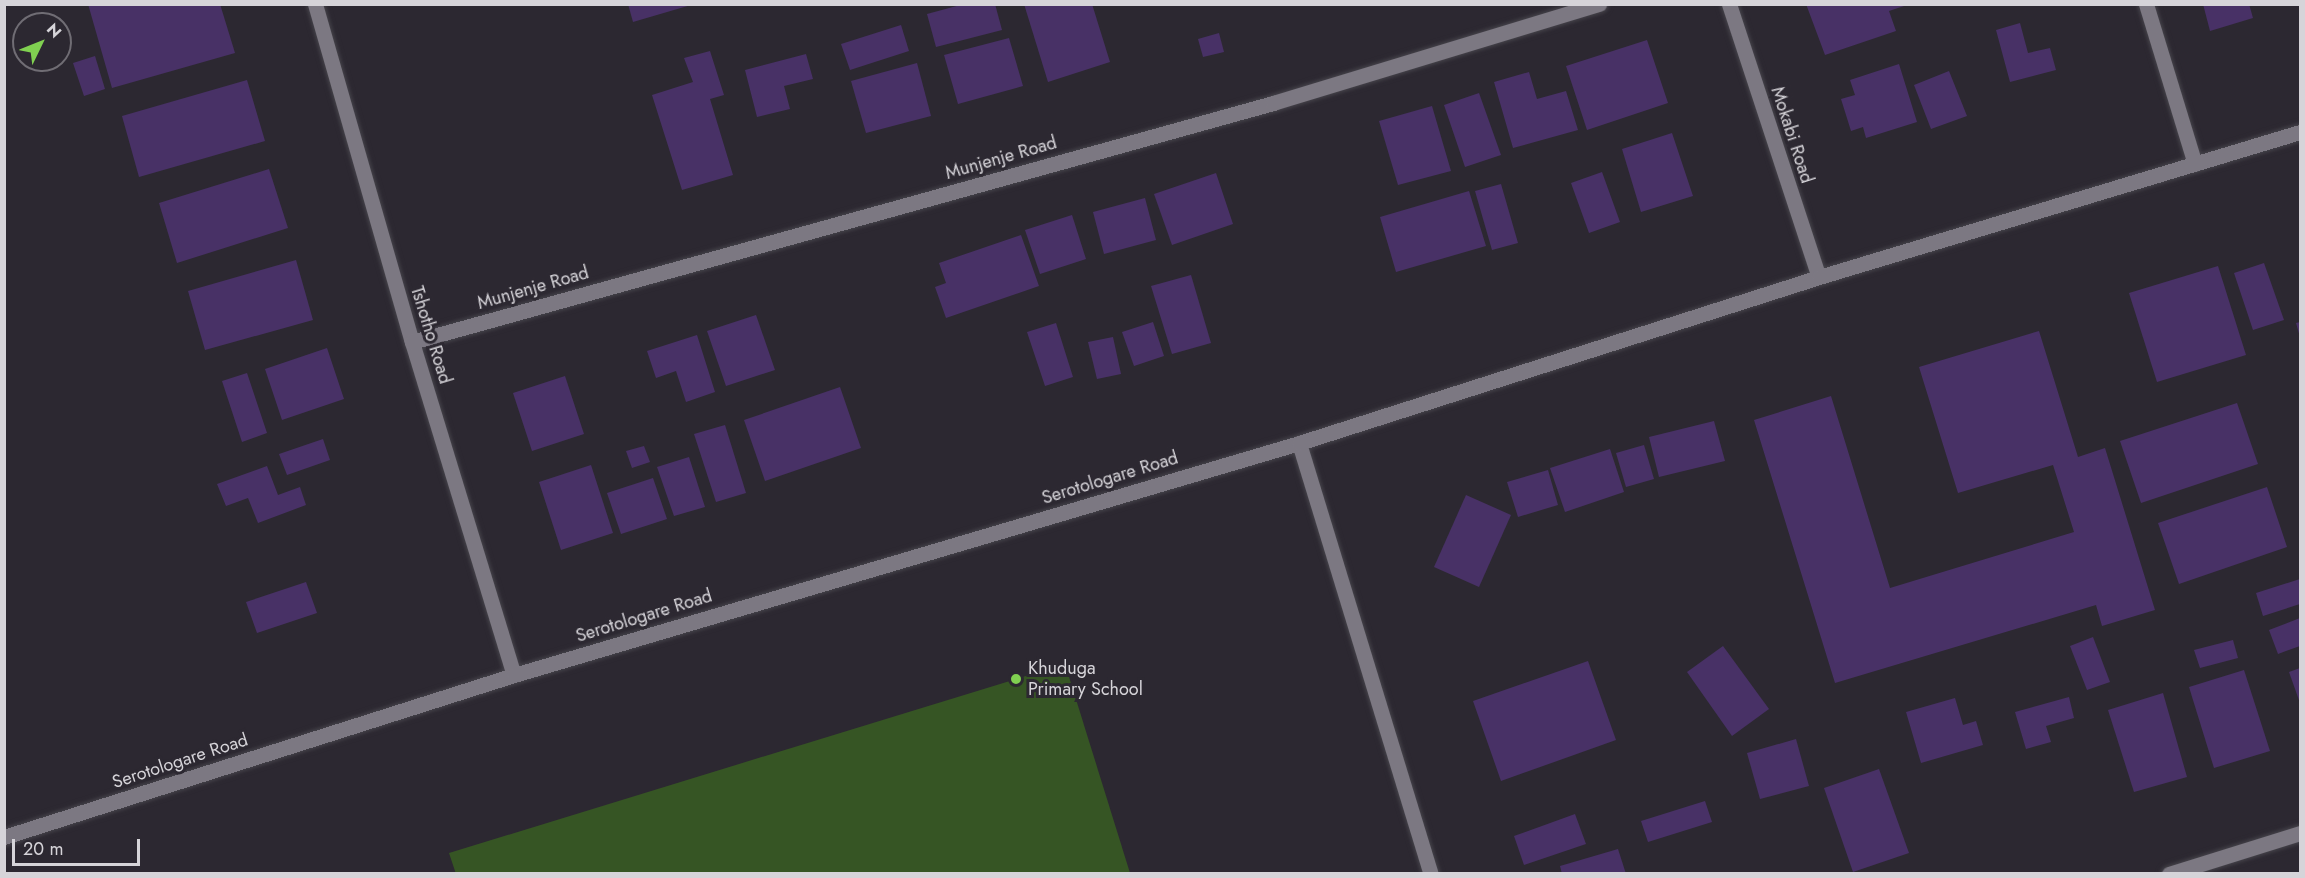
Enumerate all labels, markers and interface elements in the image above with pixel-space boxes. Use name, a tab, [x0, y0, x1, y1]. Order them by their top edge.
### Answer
north arrow	[12, 12, 72, 72]
text: N	[41, 18, 67, 43]
street label: Mokabi Road	[1766, 84, 1818, 186]
street label: Munjenje Road	[943, 132, 1059, 184]
street label: Munjenje Road	[475, 262, 591, 314]
street label: Tshotho Road	[406, 284, 456, 386]
street label: Serotologare Road	[1039, 447, 1181, 509]
street label: Serotologare Road	[573, 585, 715, 647]
place label: Khuduga Primary School	[1028, 658, 1143, 700]
marker: Khuduga Primary School	[1009, 672, 1023, 686]
street label: Serotologare Road	[109, 729, 251, 793]
scale bar	[15, 827, 142, 865]
text: 20 m	[23, 836, 63, 862]

